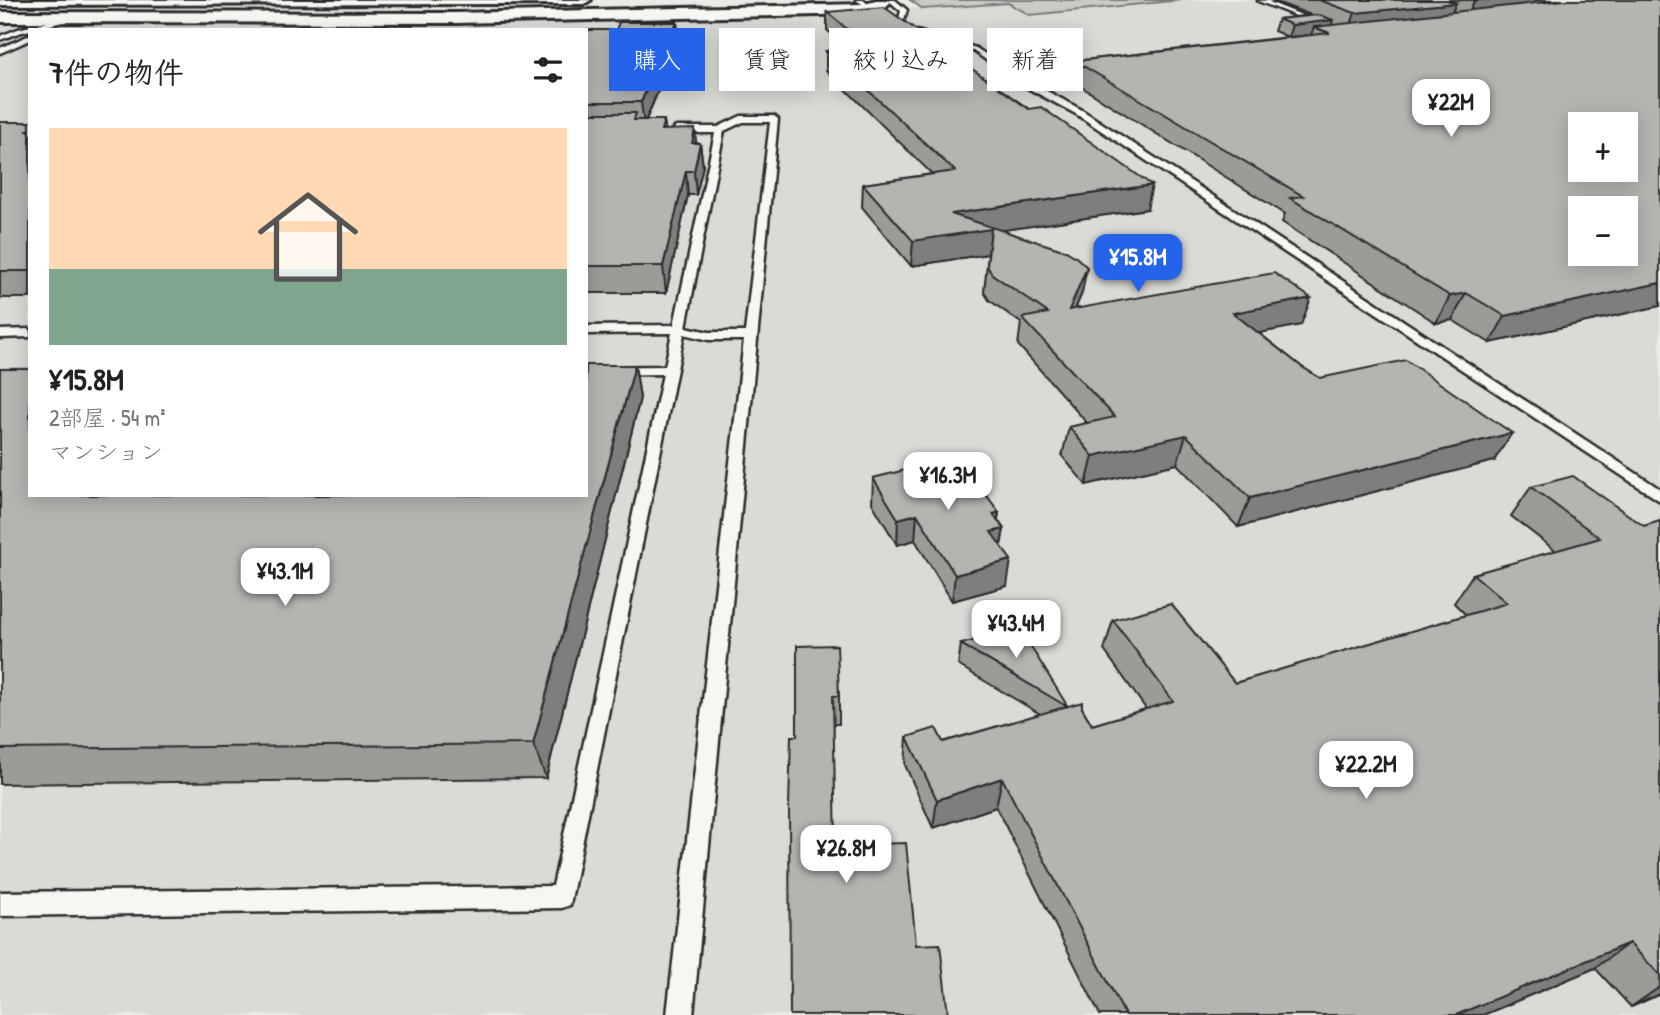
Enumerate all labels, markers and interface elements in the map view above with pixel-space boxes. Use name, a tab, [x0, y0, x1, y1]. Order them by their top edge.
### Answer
chip: 購入	[609, 28, 705, 91]
chip: 賃貸	[719, 28, 815, 91]
chip: 絞り込み	[829, 28, 973, 91]
chip: 新着	[987, 28, 1083, 91]
icon: filters	[529, 51, 567, 89]
text: 7件の物件	[49, 52, 184, 92]
pin: ¥22M	[1410, 80, 1492, 139]
text: ¥22M	[1428, 86, 1474, 117]
map controls	[1568, 112, 1638, 266]
button: +	[1568, 112, 1638, 182]
icon: home	[245, 174, 371, 300]
button: −	[1568, 196, 1638, 266]
pin: ¥15.8M	[1081, 234, 1195, 294]
text: ¥15.8M	[1109, 241, 1167, 272]
text: ¥15.8M	[49, 359, 124, 399]
text: 2部屋 · 54 m²	[49, 402, 166, 433]
text: マンション	[49, 436, 163, 467]
pin: ¥16.3M	[891, 452, 1005, 512]
text: ¥16.3M	[919, 459, 977, 490]
pin: ¥43.1M	[228, 548, 342, 608]
text: ¥43.1M	[257, 555, 313, 586]
pin: ¥43.4M	[959, 600, 1073, 660]
text: ¥43.4M	[988, 607, 1044, 638]
pin: ¥22.2M	[1309, 742, 1423, 801]
text: ¥22.2M	[1335, 748, 1397, 779]
pin: ¥26.8M	[789, 826, 903, 885]
text: ¥26.8M	[816, 832, 876, 863]

